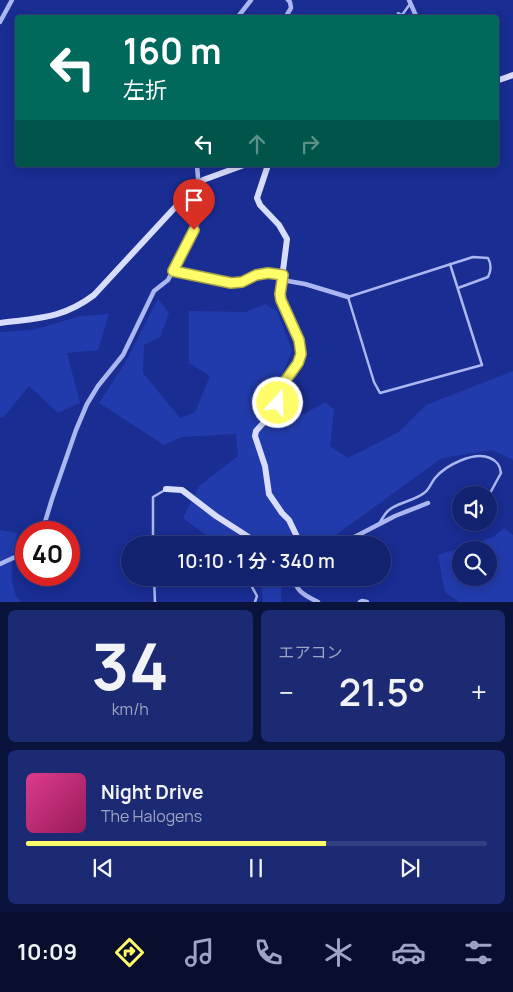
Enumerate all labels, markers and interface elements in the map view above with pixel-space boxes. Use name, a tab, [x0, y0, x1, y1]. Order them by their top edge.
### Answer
text: 160 m	[123, 27, 222, 75]
icon: left	[40, 35, 105, 100]
text: 左折	[123, 75, 167, 105]
icon: left	[190, 130, 218, 158]
icon: ahead	[243, 130, 271, 158]
icon: right	[296, 130, 324, 158]
pin	[173, 179, 215, 230]
icon: arrive	[180, 186, 208, 214]
position arrow	[251, 376, 303, 428]
map controls	[452, 486, 497, 586]
button: sound	[452, 486, 497, 531]
speed limit sign: 40	[15, 521, 80, 586]
button: search	[452, 541, 497, 586]
text: 10:10 · 1 分 · 340 m	[177, 548, 335, 574]
text: 34	[92, 621, 169, 710]
text: エアコン	[279, 641, 343, 663]
text: 21.5°	[339, 665, 426, 717]
text: −	[279, 673, 294, 711]
text: +	[471, 673, 487, 711]
text: km/h	[112, 698, 149, 720]
text: Night Drive	[101, 779, 203, 805]
text: The Halogens	[101, 805, 202, 827]
icon: previous	[89, 854, 117, 882]
icon: pause	[242, 854, 270, 882]
icon: next	[396, 854, 424, 882]
icon: directions	[112, 935, 147, 970]
icon: music	[182, 935, 217, 970]
icon: phone	[251, 935, 286, 970]
icon: climate	[321, 935, 356, 970]
icon: car	[391, 935, 426, 970]
icon: filters	[461, 935, 496, 970]
text: 10:09	[17, 937, 77, 967]

